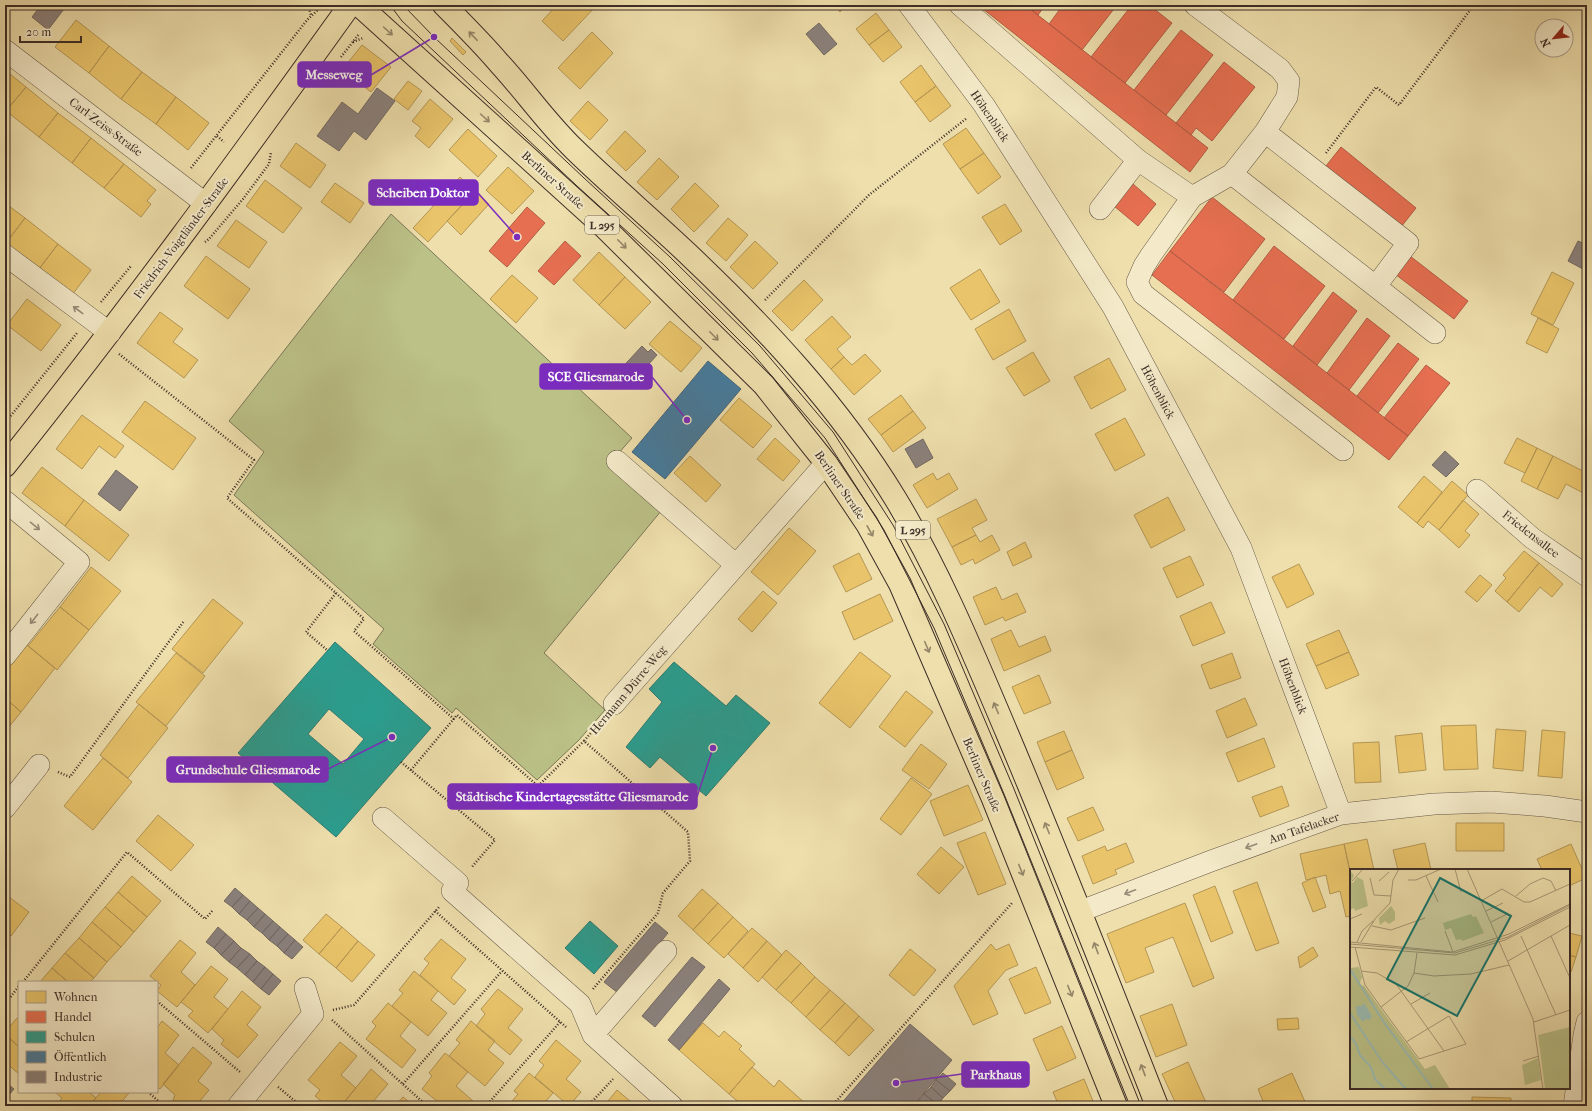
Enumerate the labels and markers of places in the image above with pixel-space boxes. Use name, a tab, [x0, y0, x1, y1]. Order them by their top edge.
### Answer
callout: Messeweg	[298, 62, 371, 87]
callout: Scheiben Doktor	[369, 180, 478, 205]
callout: SCE Gliesmarode	[540, 364, 652, 389]
callout: Grundschule Gliesmarode	[167, 757, 328, 782]
callout: Städtische Kindertagesstätte Gliesmarode	[448, 784, 697, 809]
callout: Parkhaus	[962, 1062, 1029, 1087]

